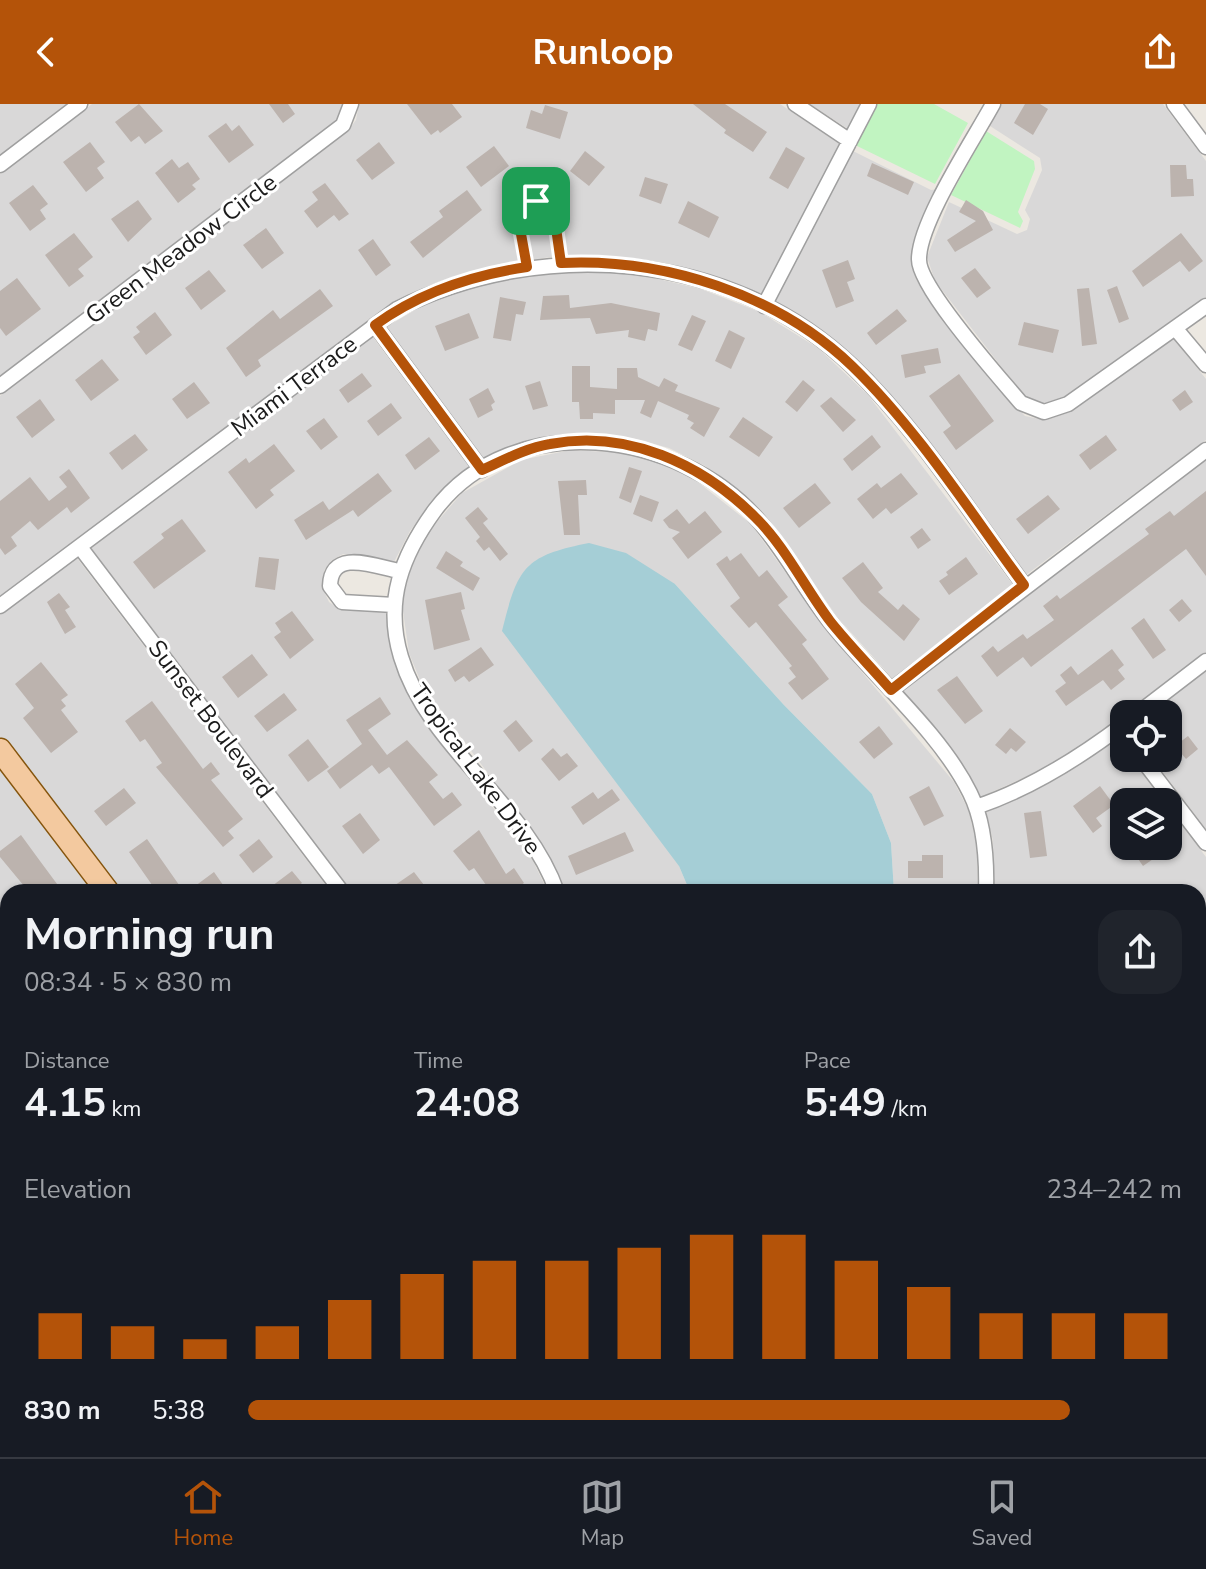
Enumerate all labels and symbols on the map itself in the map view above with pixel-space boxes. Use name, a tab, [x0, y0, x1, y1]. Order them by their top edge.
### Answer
street label: Green Meadow Circle	[79, 166, 283, 332]
pin	[502, 167, 570, 235]
street label: Miami Terrace	[225, 328, 363, 444]
street label: Sunset Boulevard	[141, 633, 281, 805]
street label: Tropical Lake Drive	[403, 677, 549, 861]

